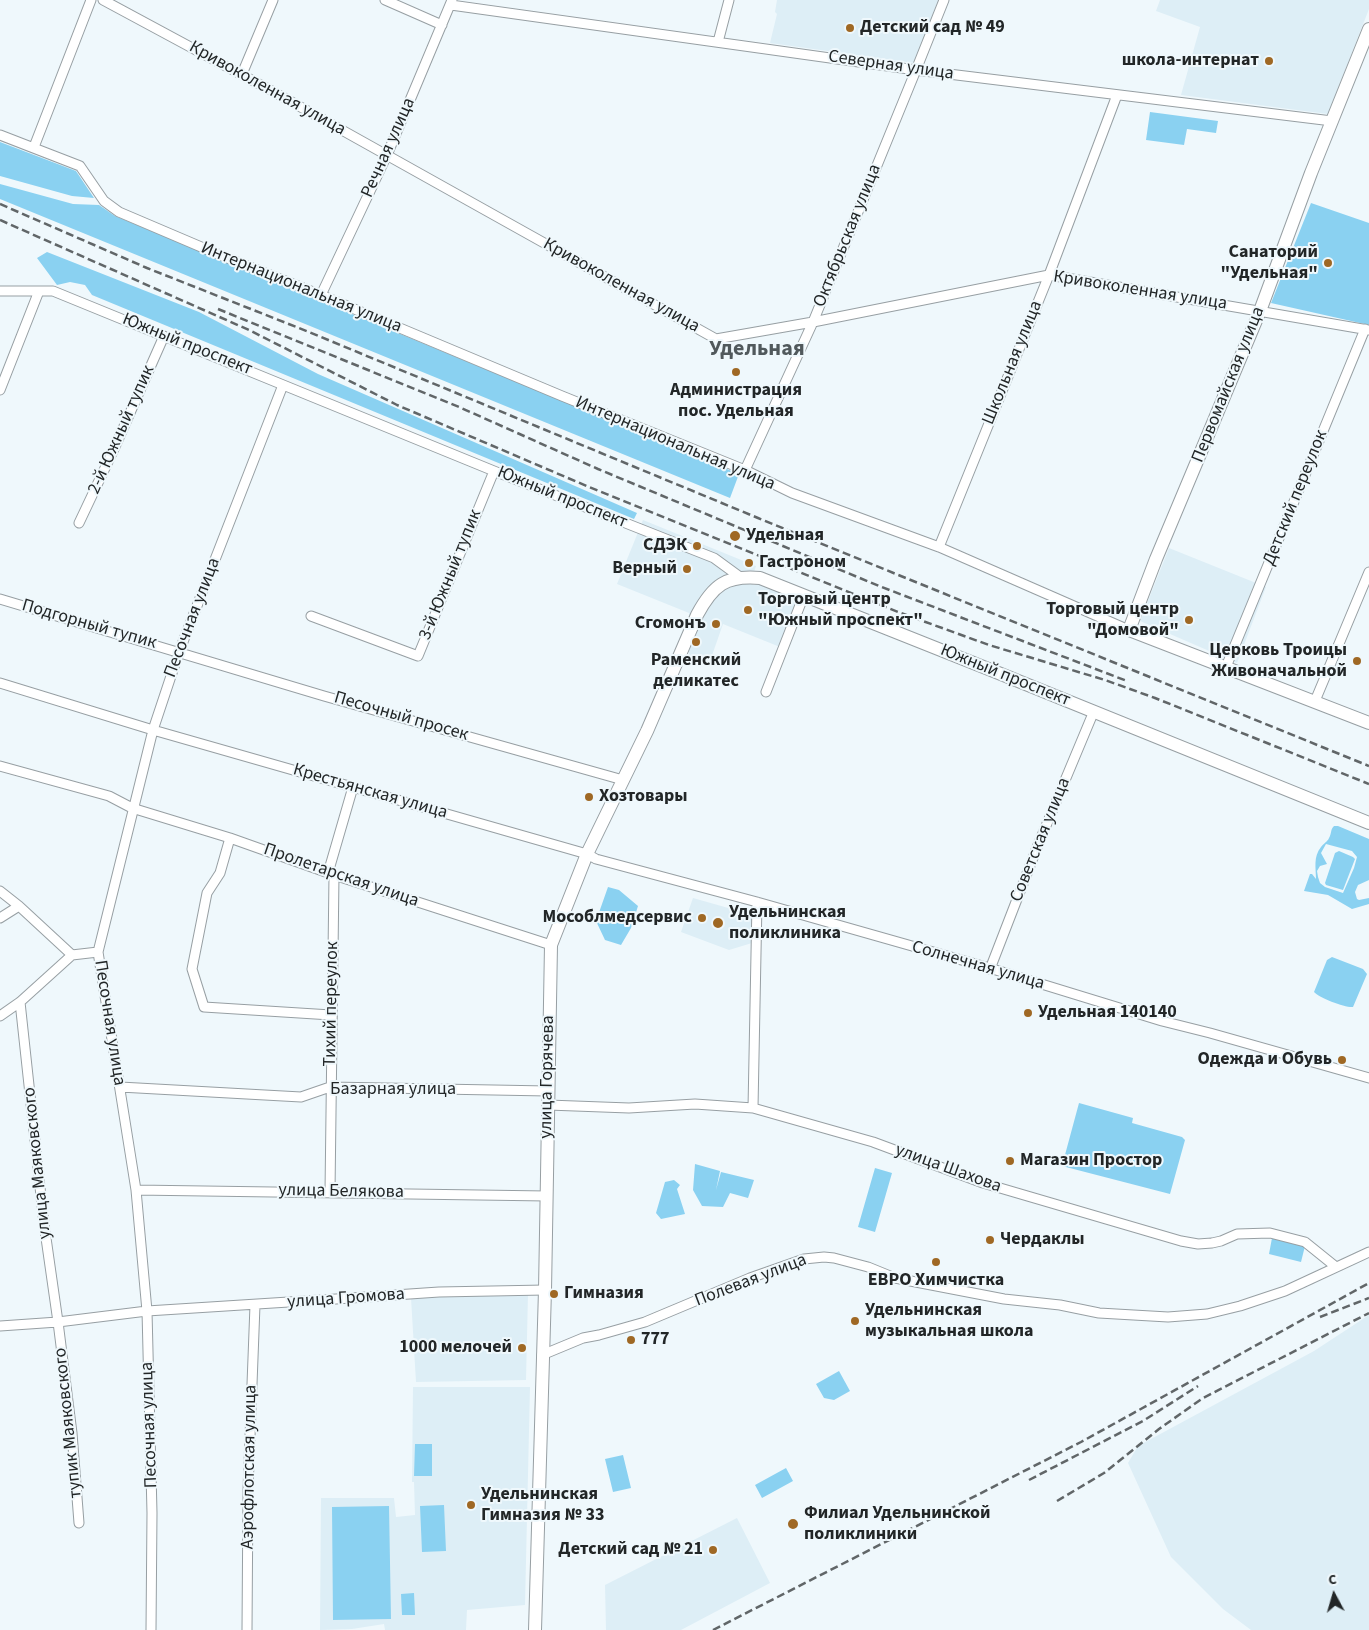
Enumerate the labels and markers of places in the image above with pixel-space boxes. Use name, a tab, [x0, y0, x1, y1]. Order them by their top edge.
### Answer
place label: Детский сад № 49	[860, 17, 1005, 39]
marker: Детский сад № 49	[844, 22, 856, 34]
place label: школа-интернат	[1122, 50, 1259, 72]
marker: школа-интернат	[1263, 55, 1275, 67]
place label: Санаторий "Удельная"	[1221, 242, 1318, 284]
marker: Санаторий "Удельная"	[1322, 257, 1334, 269]
marker: Администрация пос. Удельная	[730, 366, 742, 378]
place label: Администрация пос. Удельная	[670, 380, 802, 422]
place label: Удельная	[746, 525, 824, 547]
marker: Удельная	[728, 529, 742, 543]
place label: СДЭК	[643, 535, 687, 557]
marker: СДЭК	[691, 540, 703, 552]
place label: Гастроном	[759, 552, 846, 574]
marker: Гастроном	[743, 557, 755, 569]
place label: Верный	[612, 558, 677, 580]
marker: Верный	[681, 563, 693, 575]
place label: Торговый центр "Южный проспект"	[758, 589, 923, 632]
place label: Торговый центр "Домовой"	[1046, 599, 1179, 642]
marker: Торговый центр "Южный проспект"	[742, 604, 754, 616]
place label: Сгомонъ	[635, 613, 706, 635]
marker: Торговый центр "Домовой"	[1183, 614, 1195, 626]
marker: Сгомонъ	[710, 618, 722, 630]
marker: Раменский деликатес	[690, 636, 702, 648]
place label: Церковь Троицы Живоначальной	[1209, 640, 1347, 682]
place label: Раменский деликатес	[651, 650, 741, 692]
marker: Церковь Троицы Живоначальной	[1351, 655, 1363, 667]
place label: Хозтовары	[599, 786, 688, 808]
marker: Хозтовары	[583, 791, 595, 803]
place label: Удельнинская поликлиника	[729, 902, 846, 944]
place label: Мособлмедсервис	[542, 907, 692, 929]
marker: Мособлмедсервис	[696, 912, 708, 924]
marker: Удельнинская поликлиника	[711, 916, 725, 930]
place label: Удельная 140140	[1038, 1002, 1177, 1024]
marker: Удельная 140140	[1022, 1007, 1034, 1019]
place label: Одежда и Обувь	[1198, 1049, 1332, 1071]
marker: Одежда и Обувь	[1336, 1054, 1348, 1066]
place label: Магазин Простор	[1020, 1150, 1162, 1172]
marker: Магазин Простор	[1004, 1155, 1016, 1167]
place label: Чердаклы	[1000, 1229, 1085, 1251]
marker: Чердаклы	[984, 1234, 996, 1246]
marker: ЕВРО Химчистка	[930, 1256, 942, 1268]
place label: ЕВРО Химчистка	[868, 1270, 1004, 1292]
place label: Гимназия	[564, 1283, 644, 1305]
marker: Гимназия	[548, 1288, 560, 1300]
place label: Удельнинская музыкальная школа	[865, 1300, 1034, 1342]
marker: Удельнинская музыкальная школа	[849, 1315, 861, 1327]
place label: 777	[641, 1329, 670, 1351]
marker: 777	[625, 1334, 637, 1346]
place label: 1000 мелочей	[399, 1337, 512, 1359]
marker: 1000 мелочей	[516, 1342, 528, 1354]
place label: Удельнинская Гимназия № 33	[481, 1484, 604, 1526]
marker: Удельнинская Гимназия № 33	[465, 1499, 477, 1511]
place label: Филиал Удельнинской поликлиники	[804, 1503, 991, 1546]
marker: Филиал Удельнинской поликлиники	[786, 1517, 800, 1531]
place label: Детский сад № 21	[558, 1539, 703, 1561]
marker: Детский сад № 21	[707, 1544, 719, 1556]

